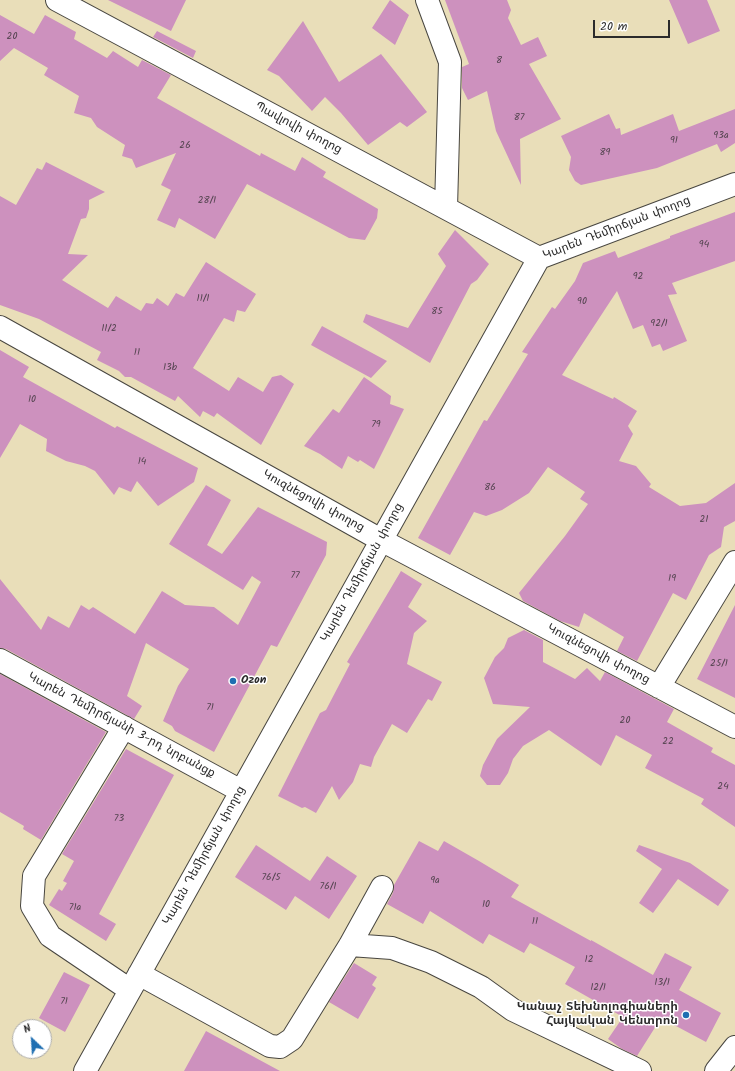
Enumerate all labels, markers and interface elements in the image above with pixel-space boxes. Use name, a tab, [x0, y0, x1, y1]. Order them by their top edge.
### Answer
scale bar	[595, 12, 672, 38]
text: 20 m	[600, 17, 627, 36]
house number: 20	[7, 31, 17, 43]
house number: 8	[496, 55, 502, 67]
street label: Պավլովի փողոց	[252, 100, 344, 158]
house number: 87	[514, 112, 524, 124]
house number: 93a	[713, 130, 729, 142]
house number: 91	[670, 135, 678, 147]
house number: 26	[179, 140, 191, 152]
house number: 89	[600, 147, 610, 159]
street label: Կարեն Դեմիրճյան փողոց	[541, 194, 693, 264]
house number: 28/1	[198, 195, 216, 207]
house number: 94	[699, 239, 709, 251]
house number: 92	[633, 271, 643, 283]
house number: 11/1	[197, 293, 209, 305]
house number: 90	[577, 296, 587, 308]
house number: 85	[431, 306, 443, 318]
house number: 92/1	[650, 318, 668, 330]
house number: 11/2	[101, 323, 117, 335]
house number: 11	[134, 347, 140, 359]
house number: 13b	[163, 362, 177, 374]
house number: 10	[28, 394, 36, 406]
house number: 79	[371, 419, 381, 431]
house number: 14	[138, 456, 146, 468]
street label: Կուզնեցովի փողոց	[260, 468, 366, 536]
house number: 86	[484, 482, 496, 494]
street label: Կարեն Դեմիրճյան փողոց	[319, 501, 407, 645]
house number: 21	[700, 514, 708, 526]
house number: 77	[290, 570, 300, 582]
house number: 19	[668, 573, 676, 585]
street label: Կուզնեցովի փողոց	[544, 622, 652, 688]
house number: 25/1	[710, 658, 728, 670]
street label: Կարեն Դեմիրճյանի 3-րդ նրբանցք	[25, 670, 217, 782]
place label: Ozon	[241, 674, 266, 688]
marker: Ozon	[228, 676, 238, 686]
house number: 71	[206, 702, 214, 714]
house number: 20	[620, 715, 630, 727]
house number: 22	[662, 736, 674, 748]
house number: 24	[717, 781, 729, 793]
street label: Կարեն Դեմիրճյան փողոց	[161, 784, 249, 928]
house number: 73	[114, 813, 124, 825]
house number: 76/5	[261, 872, 281, 884]
house number: 9a	[430, 875, 440, 887]
house number: 76/1	[320, 881, 336, 893]
house number: 10	[482, 899, 490, 911]
house number: 71a	[69, 902, 81, 914]
house number: 11	[532, 916, 538, 928]
house number: 12	[585, 954, 593, 966]
house number: 13/1	[654, 977, 670, 989]
house number: 12/1	[590, 982, 606, 994]
house number: 71	[60, 996, 68, 1008]
place label: Կանաչ Տեխնոլոգիաների Հայկական Կենտրոն	[517, 1001, 678, 1029]
marker: Կանաչ Տեխնոլոգիաների Հայկական Կենտրոն	[681, 1010, 691, 1020]
north arrow	[12, 1019, 52, 1059]
text: N	[20, 1019, 34, 1039]

